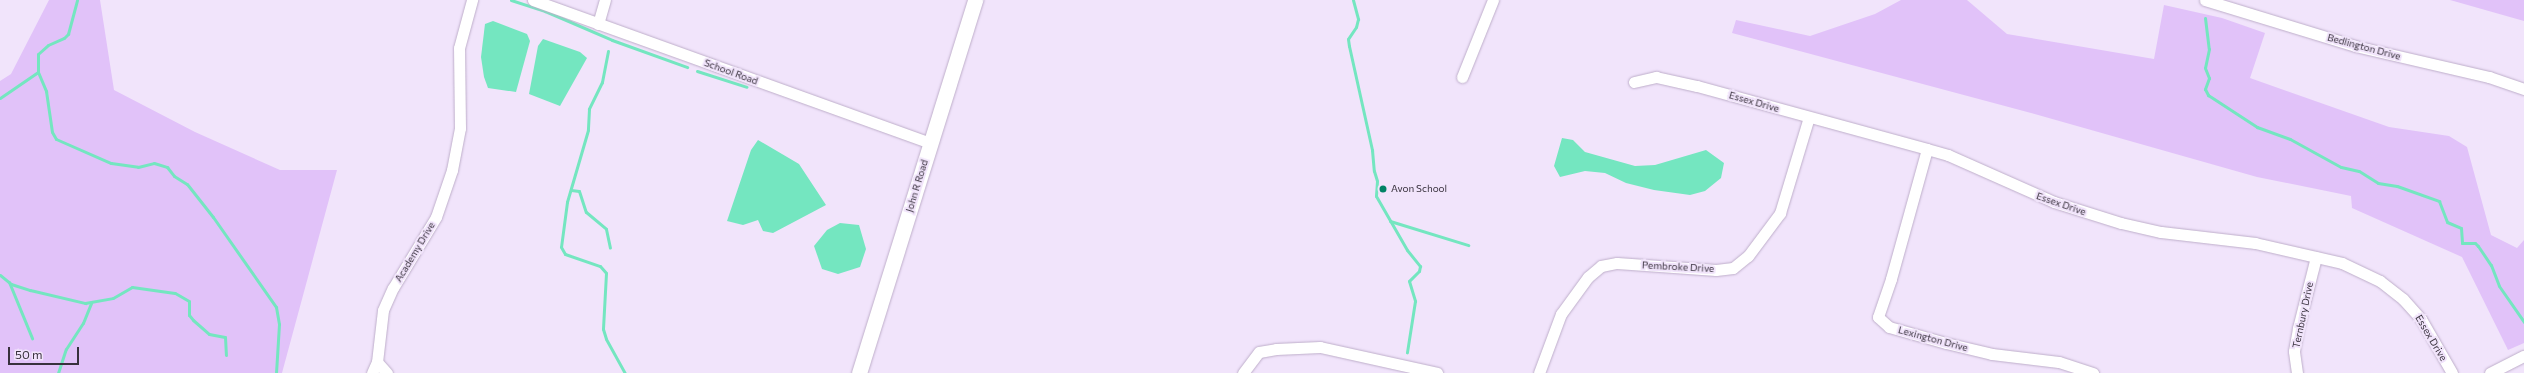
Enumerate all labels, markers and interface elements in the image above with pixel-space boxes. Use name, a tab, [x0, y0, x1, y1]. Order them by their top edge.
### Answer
street label: Bedlington Drive	[2326, 31, 2402, 63]
street label: School Road	[702, 57, 760, 87]
street label: Essex Drive	[1728, 89, 1780, 115]
street label: John R Road	[903, 158, 931, 214]
place label: Avon School	[1391, 183, 1447, 195]
marker: Avon School	[1378, 184, 1388, 194]
street label: Essex Drive	[2035, 190, 2087, 218]
street label: Academy Drive	[392, 220, 438, 284]
street label: Pembroke Drive	[1642, 259, 1714, 275]
street label: Ternbury Drive	[2290, 281, 2316, 349]
street label: Essex Drive	[2413, 313, 2449, 363]
street label: Lexington Drive	[1897, 324, 1969, 354]
scale bar	[10, 339, 81, 365]
text: 50 m	[15, 347, 43, 361]

